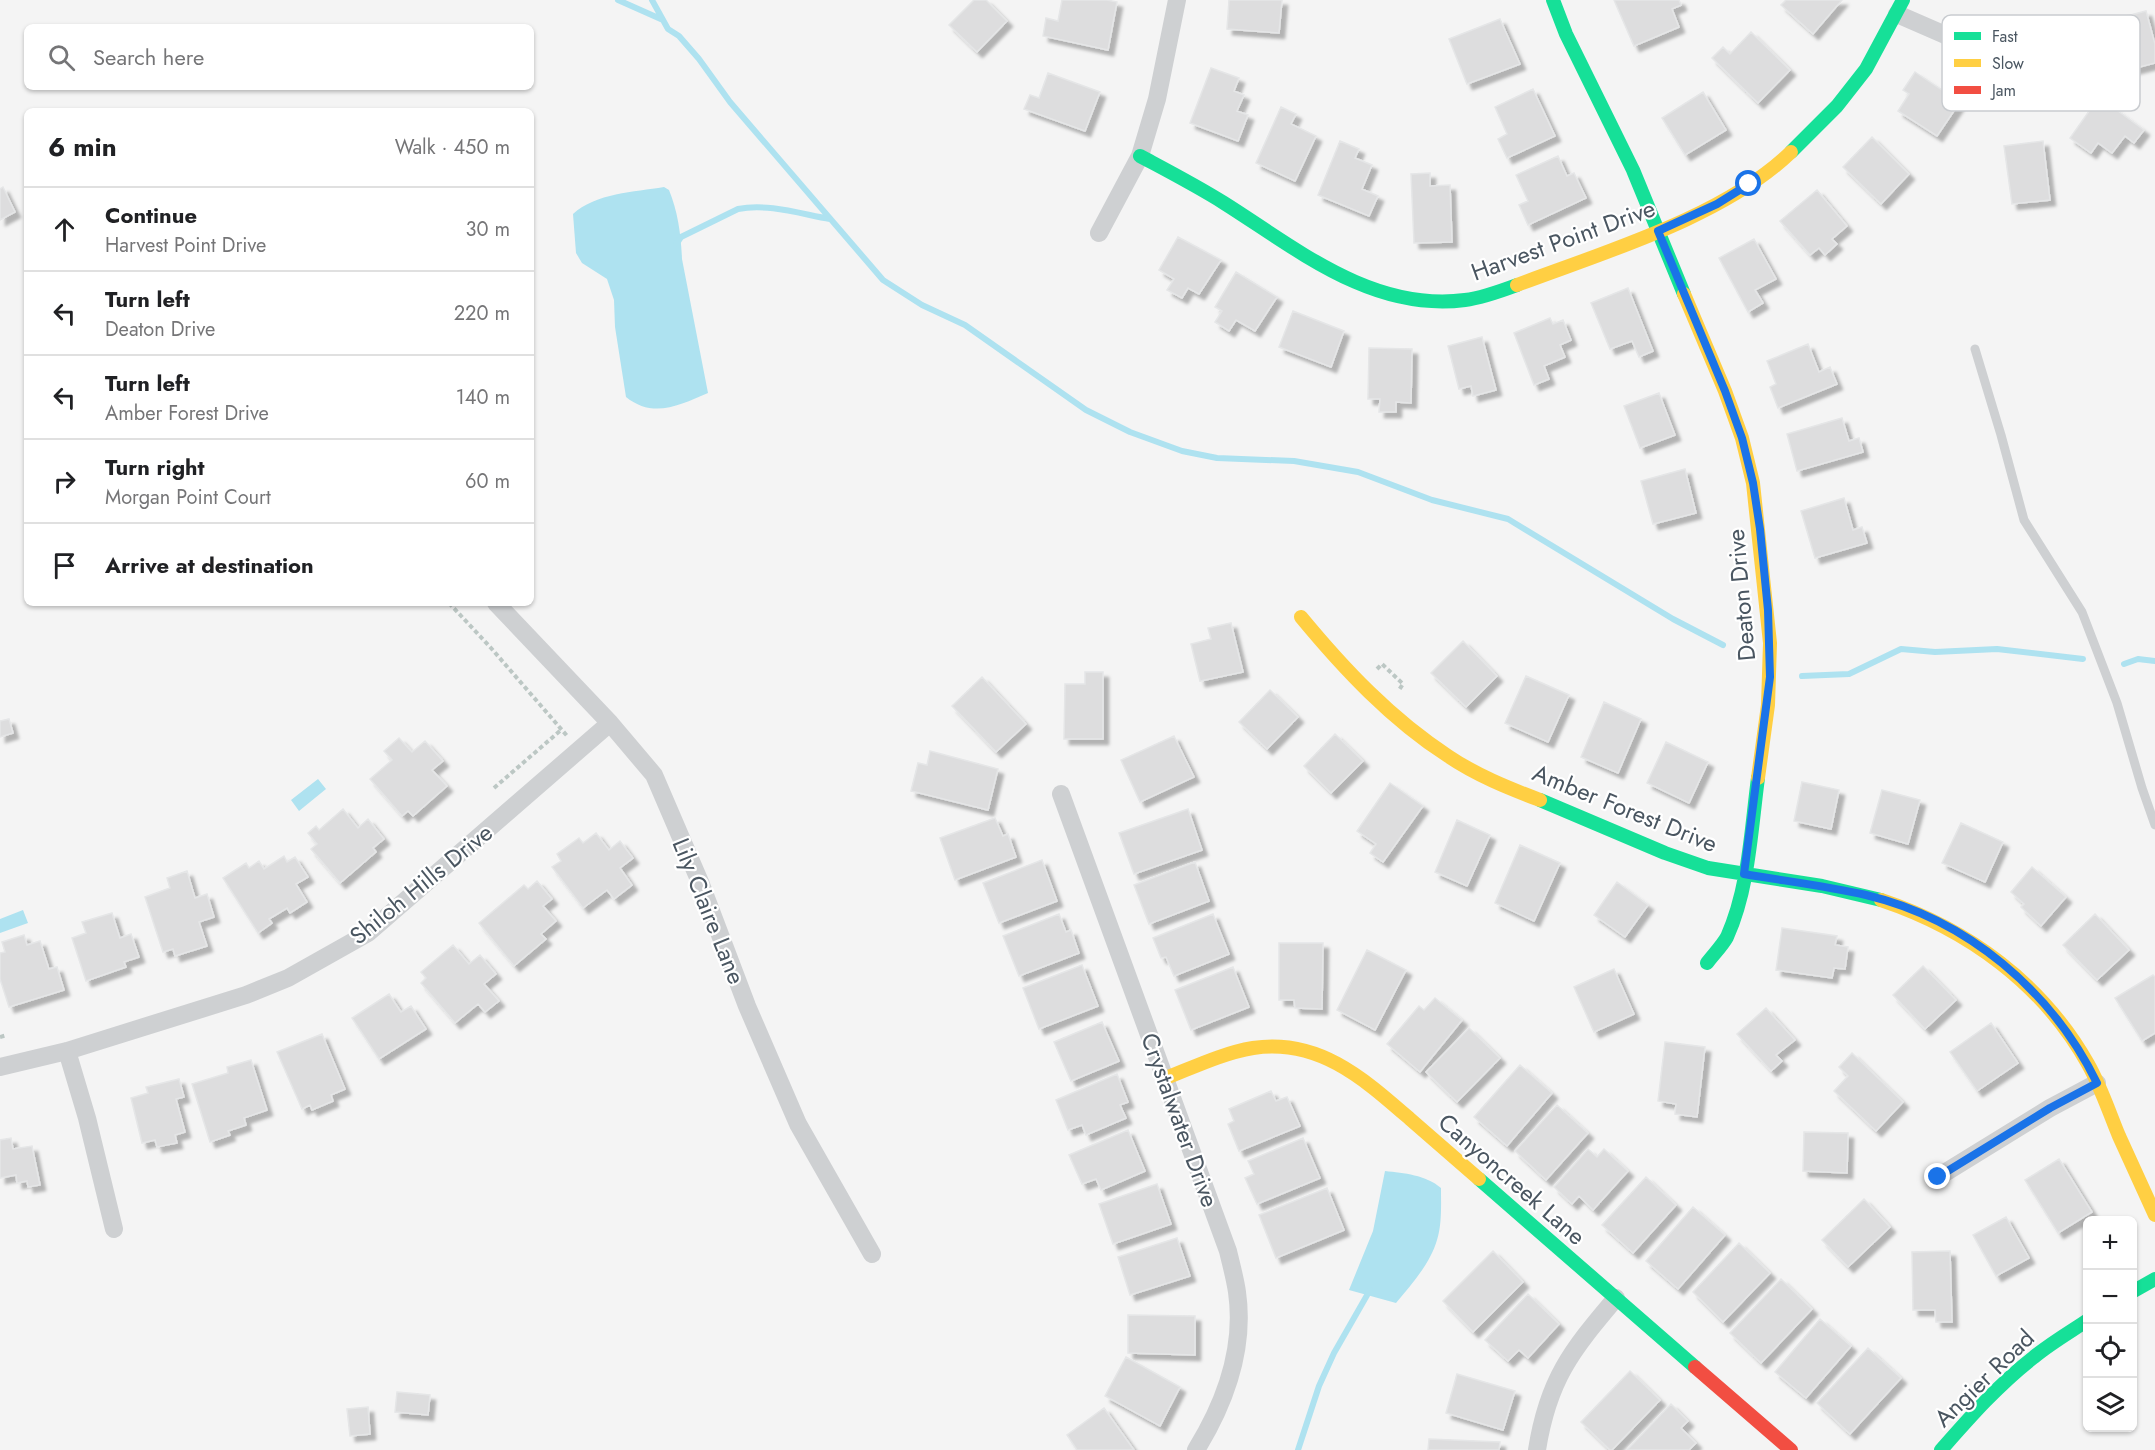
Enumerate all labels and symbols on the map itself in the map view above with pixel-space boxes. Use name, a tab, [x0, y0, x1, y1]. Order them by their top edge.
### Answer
legend	[1942, 15, 2140, 111]
text: Fast	[1992, 25, 2018, 48]
text: Slow	[1992, 52, 2024, 75]
text: Jam	[1990, 79, 2016, 102]
route start	[1735, 170, 1761, 196]
street label: Harvest Point Drive	[1466, 190, 1660, 290]
street label: Deaton Drive	[1718, 528, 1764, 662]
street label: Amber Forest Drive	[1527, 755, 1723, 861]
street label: Shiloh Hills Drive	[342, 815, 500, 953]
street label: Lily Claire Lane	[664, 833, 754, 989]
street label: Crystalwater Drive	[1132, 1028, 1228, 1212]
street label: Canyoncreek Lane	[1431, 1105, 1593, 1253]
route end	[1924, 1163, 1950, 1189]
street label: Angier Road	[1926, 1321, 2042, 1435]

